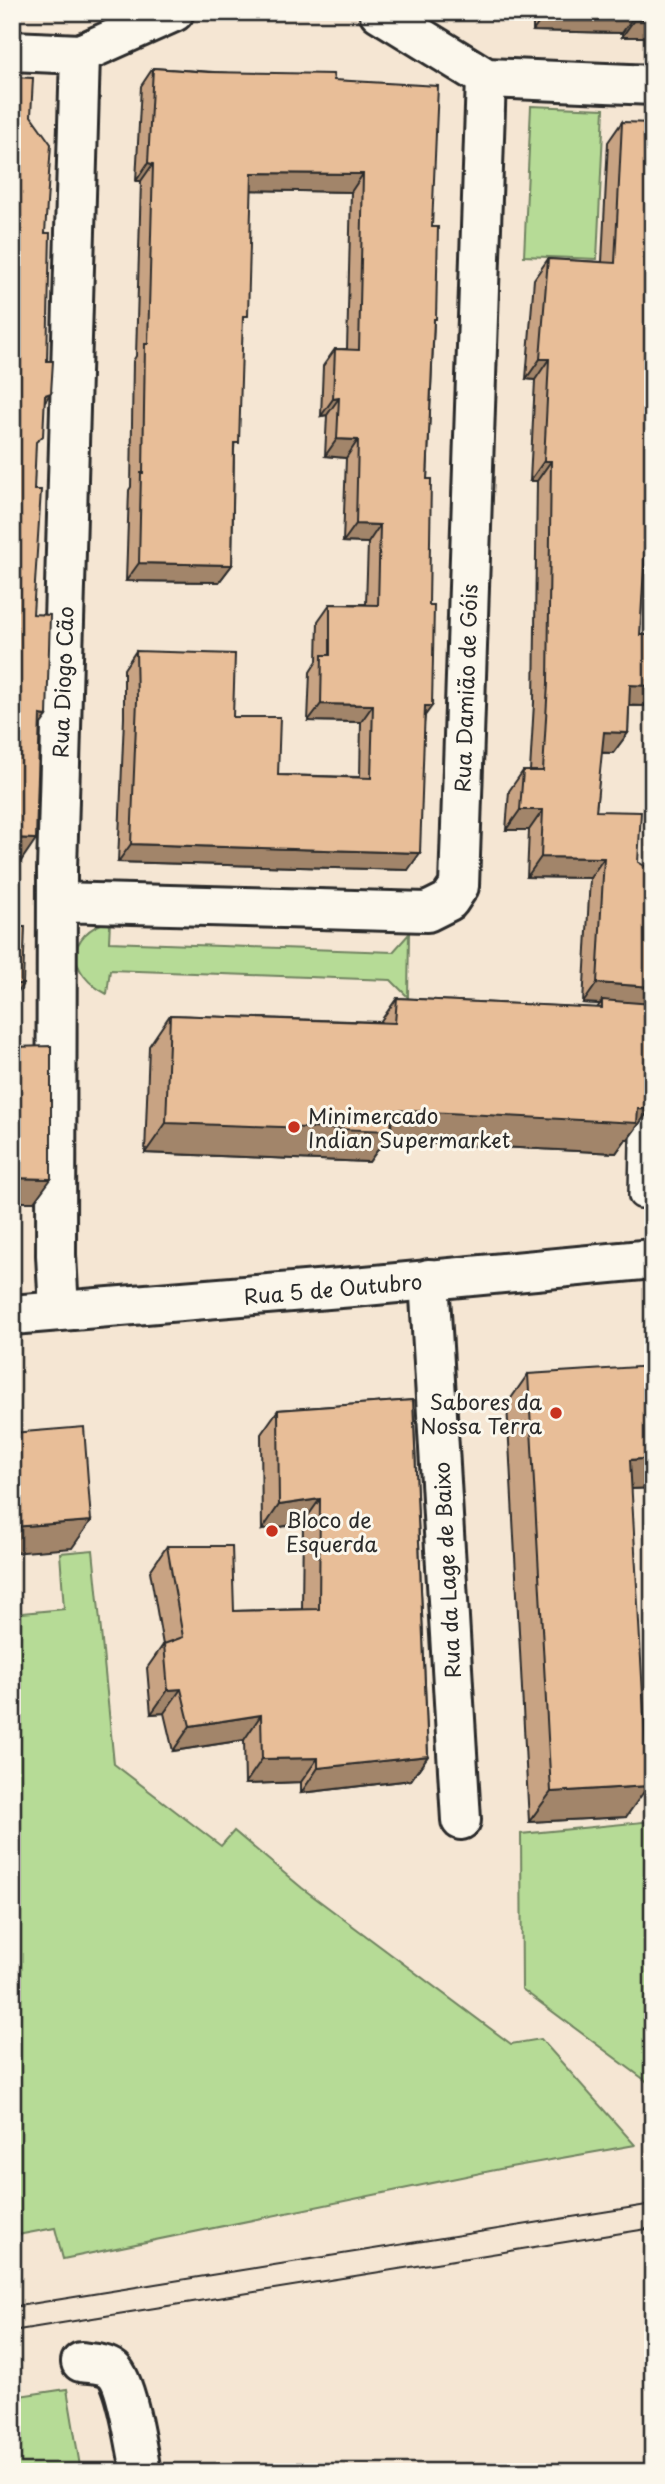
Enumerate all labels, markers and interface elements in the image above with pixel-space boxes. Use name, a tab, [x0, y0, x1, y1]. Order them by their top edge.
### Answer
street label: Rua Damião de Góis	[445, 583, 485, 793]
street label: Rua Diogo Cão	[43, 606, 81, 758]
place label: Minimercado Indian Supermarket	[308, 1099, 510, 1155]
marker: Minimercado Indian Supermarket	[286, 1119, 302, 1135]
street label: Rua 5 de Outubro	[242, 1264, 424, 1312]
place label: Sabores da Nossa Terra	[420, 1385, 543, 1441]
marker: Sabores da Nossa Terra	[548, 1405, 564, 1421]
street label: Rua da Lage de Baixo	[424, 1461, 468, 1679]
place label: Bloco de Esquerda	[286, 1503, 378, 1559]
marker: Bloco de Esquerda	[264, 1523, 280, 1539]

